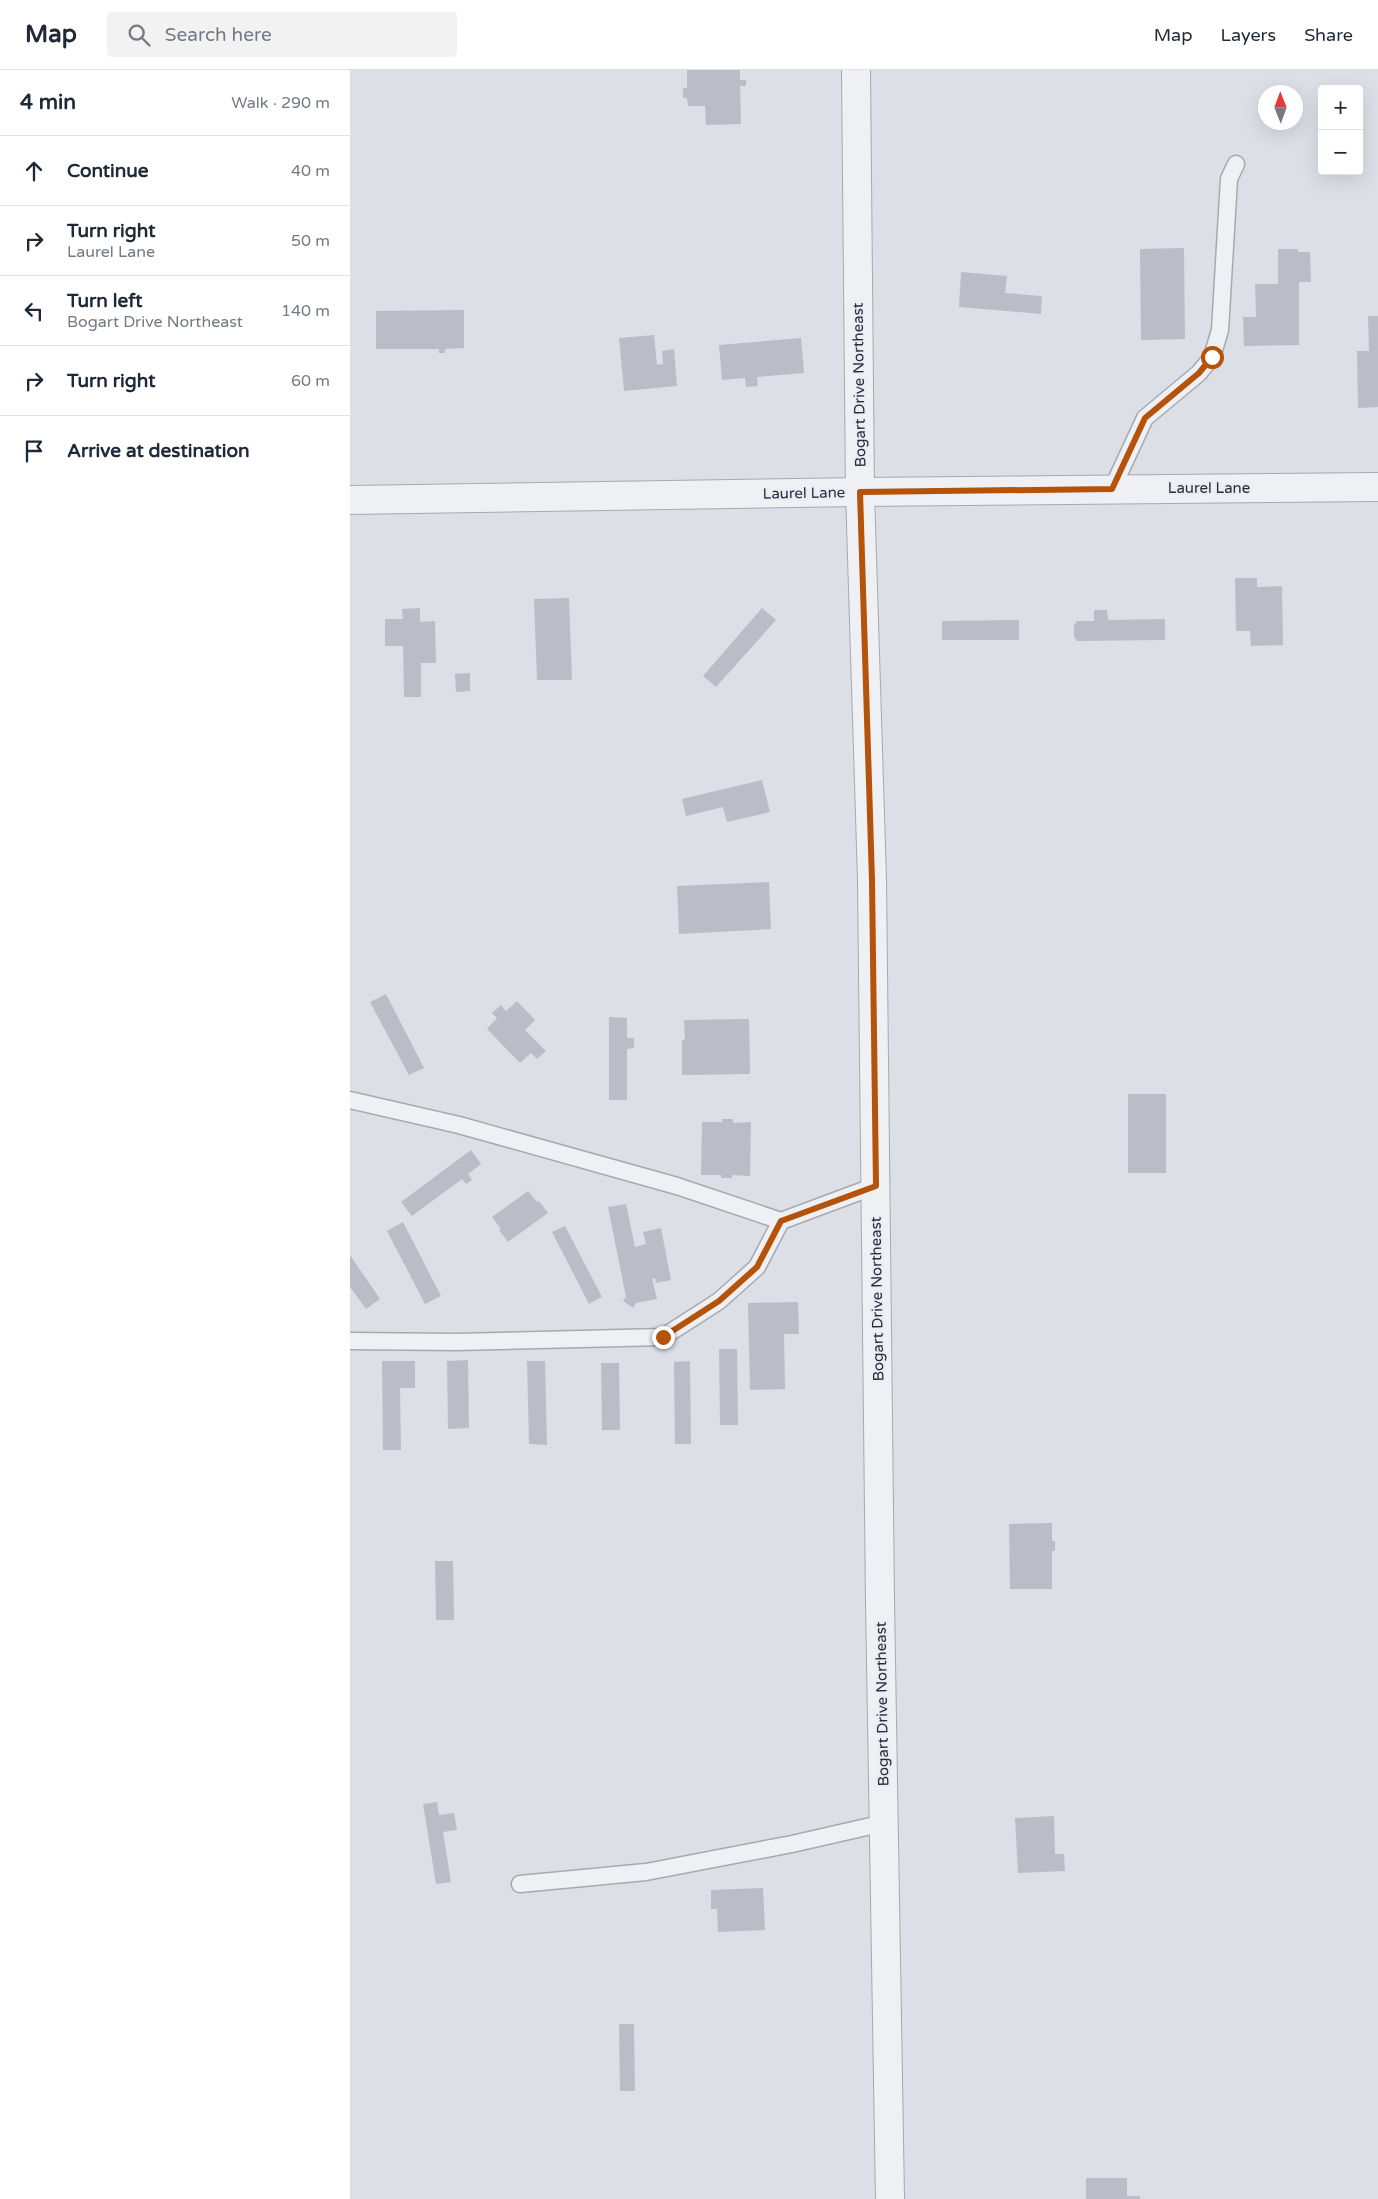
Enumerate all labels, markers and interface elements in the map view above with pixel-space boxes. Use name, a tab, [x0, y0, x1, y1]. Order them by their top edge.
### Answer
search box	[107, 12, 457, 57]
text: Map	[25, 20, 77, 49]
icon: search	[125, 21, 153, 49]
text: Search here	[165, 24, 272, 46]
text: Map	[1154, 24, 1193, 46]
text: Layers	[1221, 24, 1276, 46]
text: Share	[1304, 24, 1353, 46]
north arrow	[1258, 85, 1303, 130]
map controls	[1318, 85, 1363, 175]
button: +	[1318, 85, 1363, 130]
text: 4 min	[20, 90, 76, 115]
text: Walk · 290 m	[231, 93, 330, 113]
button: −	[1318, 130, 1363, 175]
icon: ahead	[20, 157, 48, 185]
text: Continue	[67, 160, 149, 182]
text: 40 m	[291, 161, 330, 181]
text: Turn right	[67, 220, 155, 242]
icon: right	[20, 227, 48, 255]
text: 50 m	[291, 231, 330, 251]
text: Laurel Lane	[67, 242, 155, 262]
text: Turn left	[67, 290, 143, 312]
icon: left	[20, 297, 48, 325]
text: 140 m	[281, 301, 330, 321]
street label: Bogart Drive Northeast	[849, 302, 869, 468]
text: Bogart Drive Northeast	[67, 312, 243, 332]
route start	[1201, 346, 1224, 369]
icon: right	[20, 367, 48, 395]
text: Turn right	[67, 370, 155, 392]
text: 60 m	[291, 371, 330, 391]
icon: arrive	[20, 437, 48, 465]
text: Arrive at destination	[67, 440, 250, 462]
street label: Laurel Lane	[1168, 479, 1250, 497]
street label: Laurel Lane	[763, 483, 845, 503]
street label: Bogart Drive Northeast	[867, 1216, 887, 1382]
route end	[652, 1326, 675, 1349]
street label: Bogart Drive Northeast	[872, 1621, 892, 1787]

